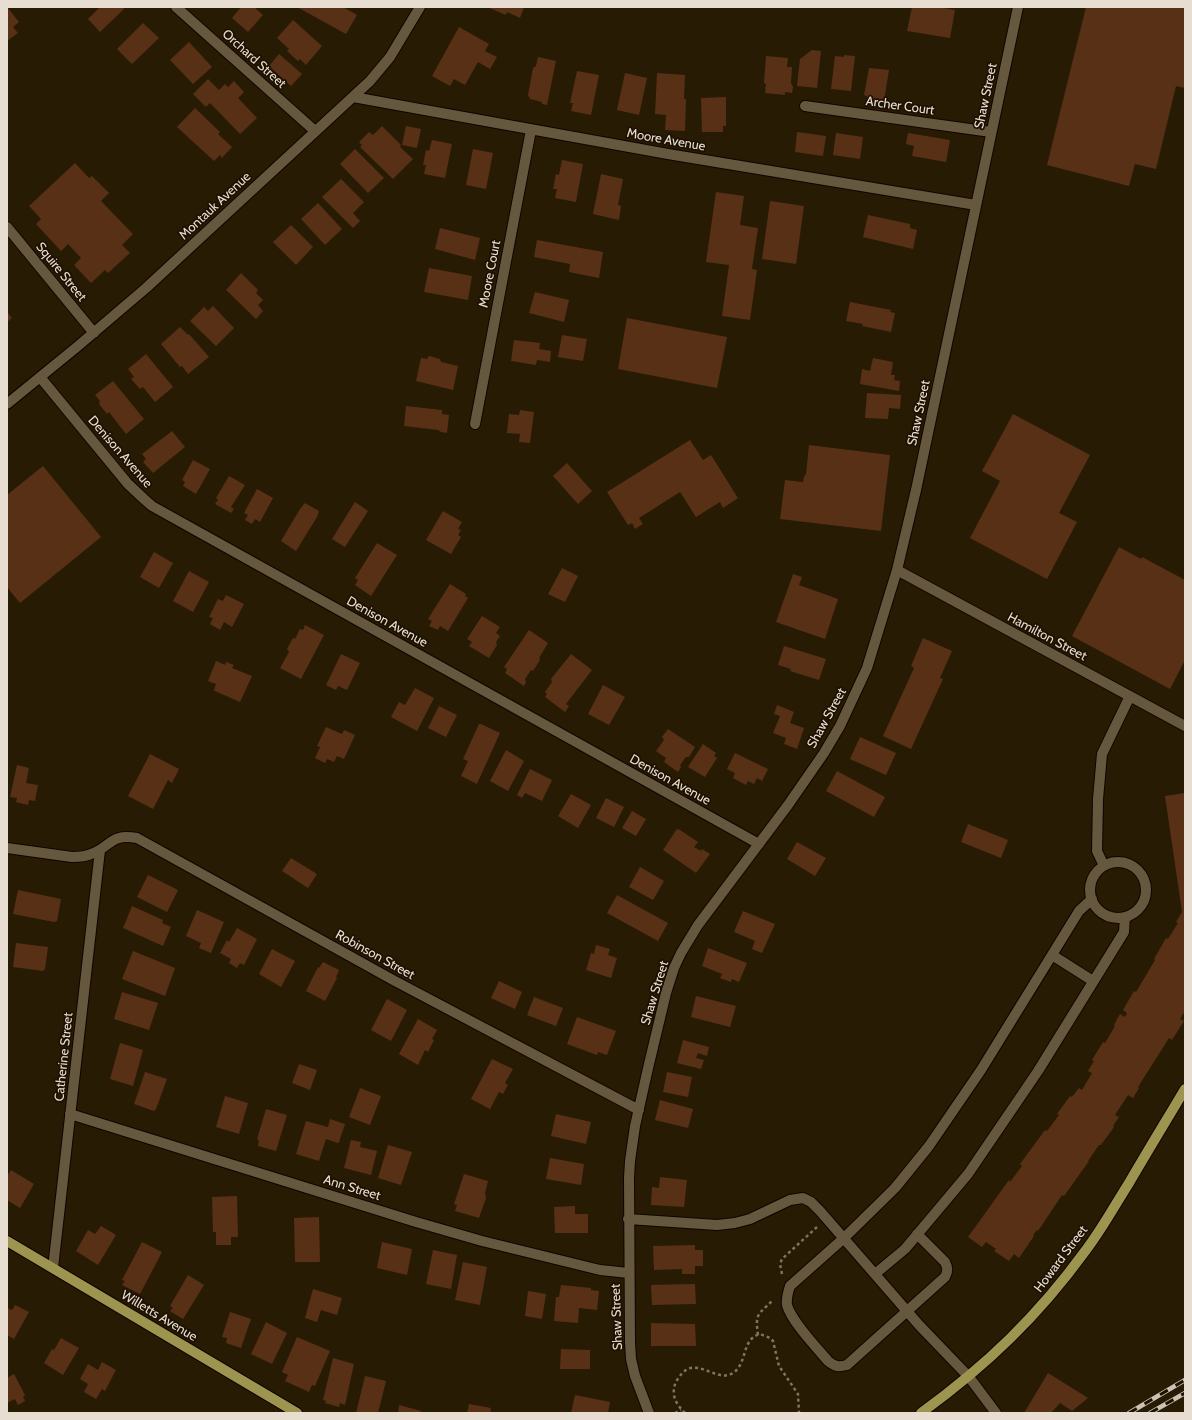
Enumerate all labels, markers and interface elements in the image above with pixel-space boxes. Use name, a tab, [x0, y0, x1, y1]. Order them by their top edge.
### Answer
street label: Orchard Street	[219, 26, 289, 92]
street label: Shaw Street	[971, 62, 1001, 130]
street label: Archer Court	[865, 93, 935, 119]
street label: Moore Avenue	[626, 125, 706, 155]
street label: Montauk Avenue	[176, 169, 254, 243]
street label: Squire Street	[32, 239, 90, 305]
street label: Moore Court	[476, 239, 504, 309]
street label: Shaw Street	[904, 379, 934, 447]
street label: Denison Avenue	[85, 413, 155, 491]
street label: Denison Avenue	[344, 593, 430, 651]
street label: Hamilton Street	[1005, 610, 1089, 664]
street label: Shaw Street	[804, 685, 850, 751]
street label: Denison Avenue	[627, 751, 713, 809]
street label: Robinson Street	[333, 927, 417, 983]
street label: Shaw Street	[638, 959, 672, 1027]
street label: Catherine Street	[52, 1012, 76, 1102]
street label: Ann Street	[322, 1172, 382, 1204]
street label: Howard Street	[1031, 1223, 1091, 1295]
street label: Shaw Street	[608, 1284, 626, 1350]
street label: Willetts Avenue	[118, 1287, 200, 1345]

